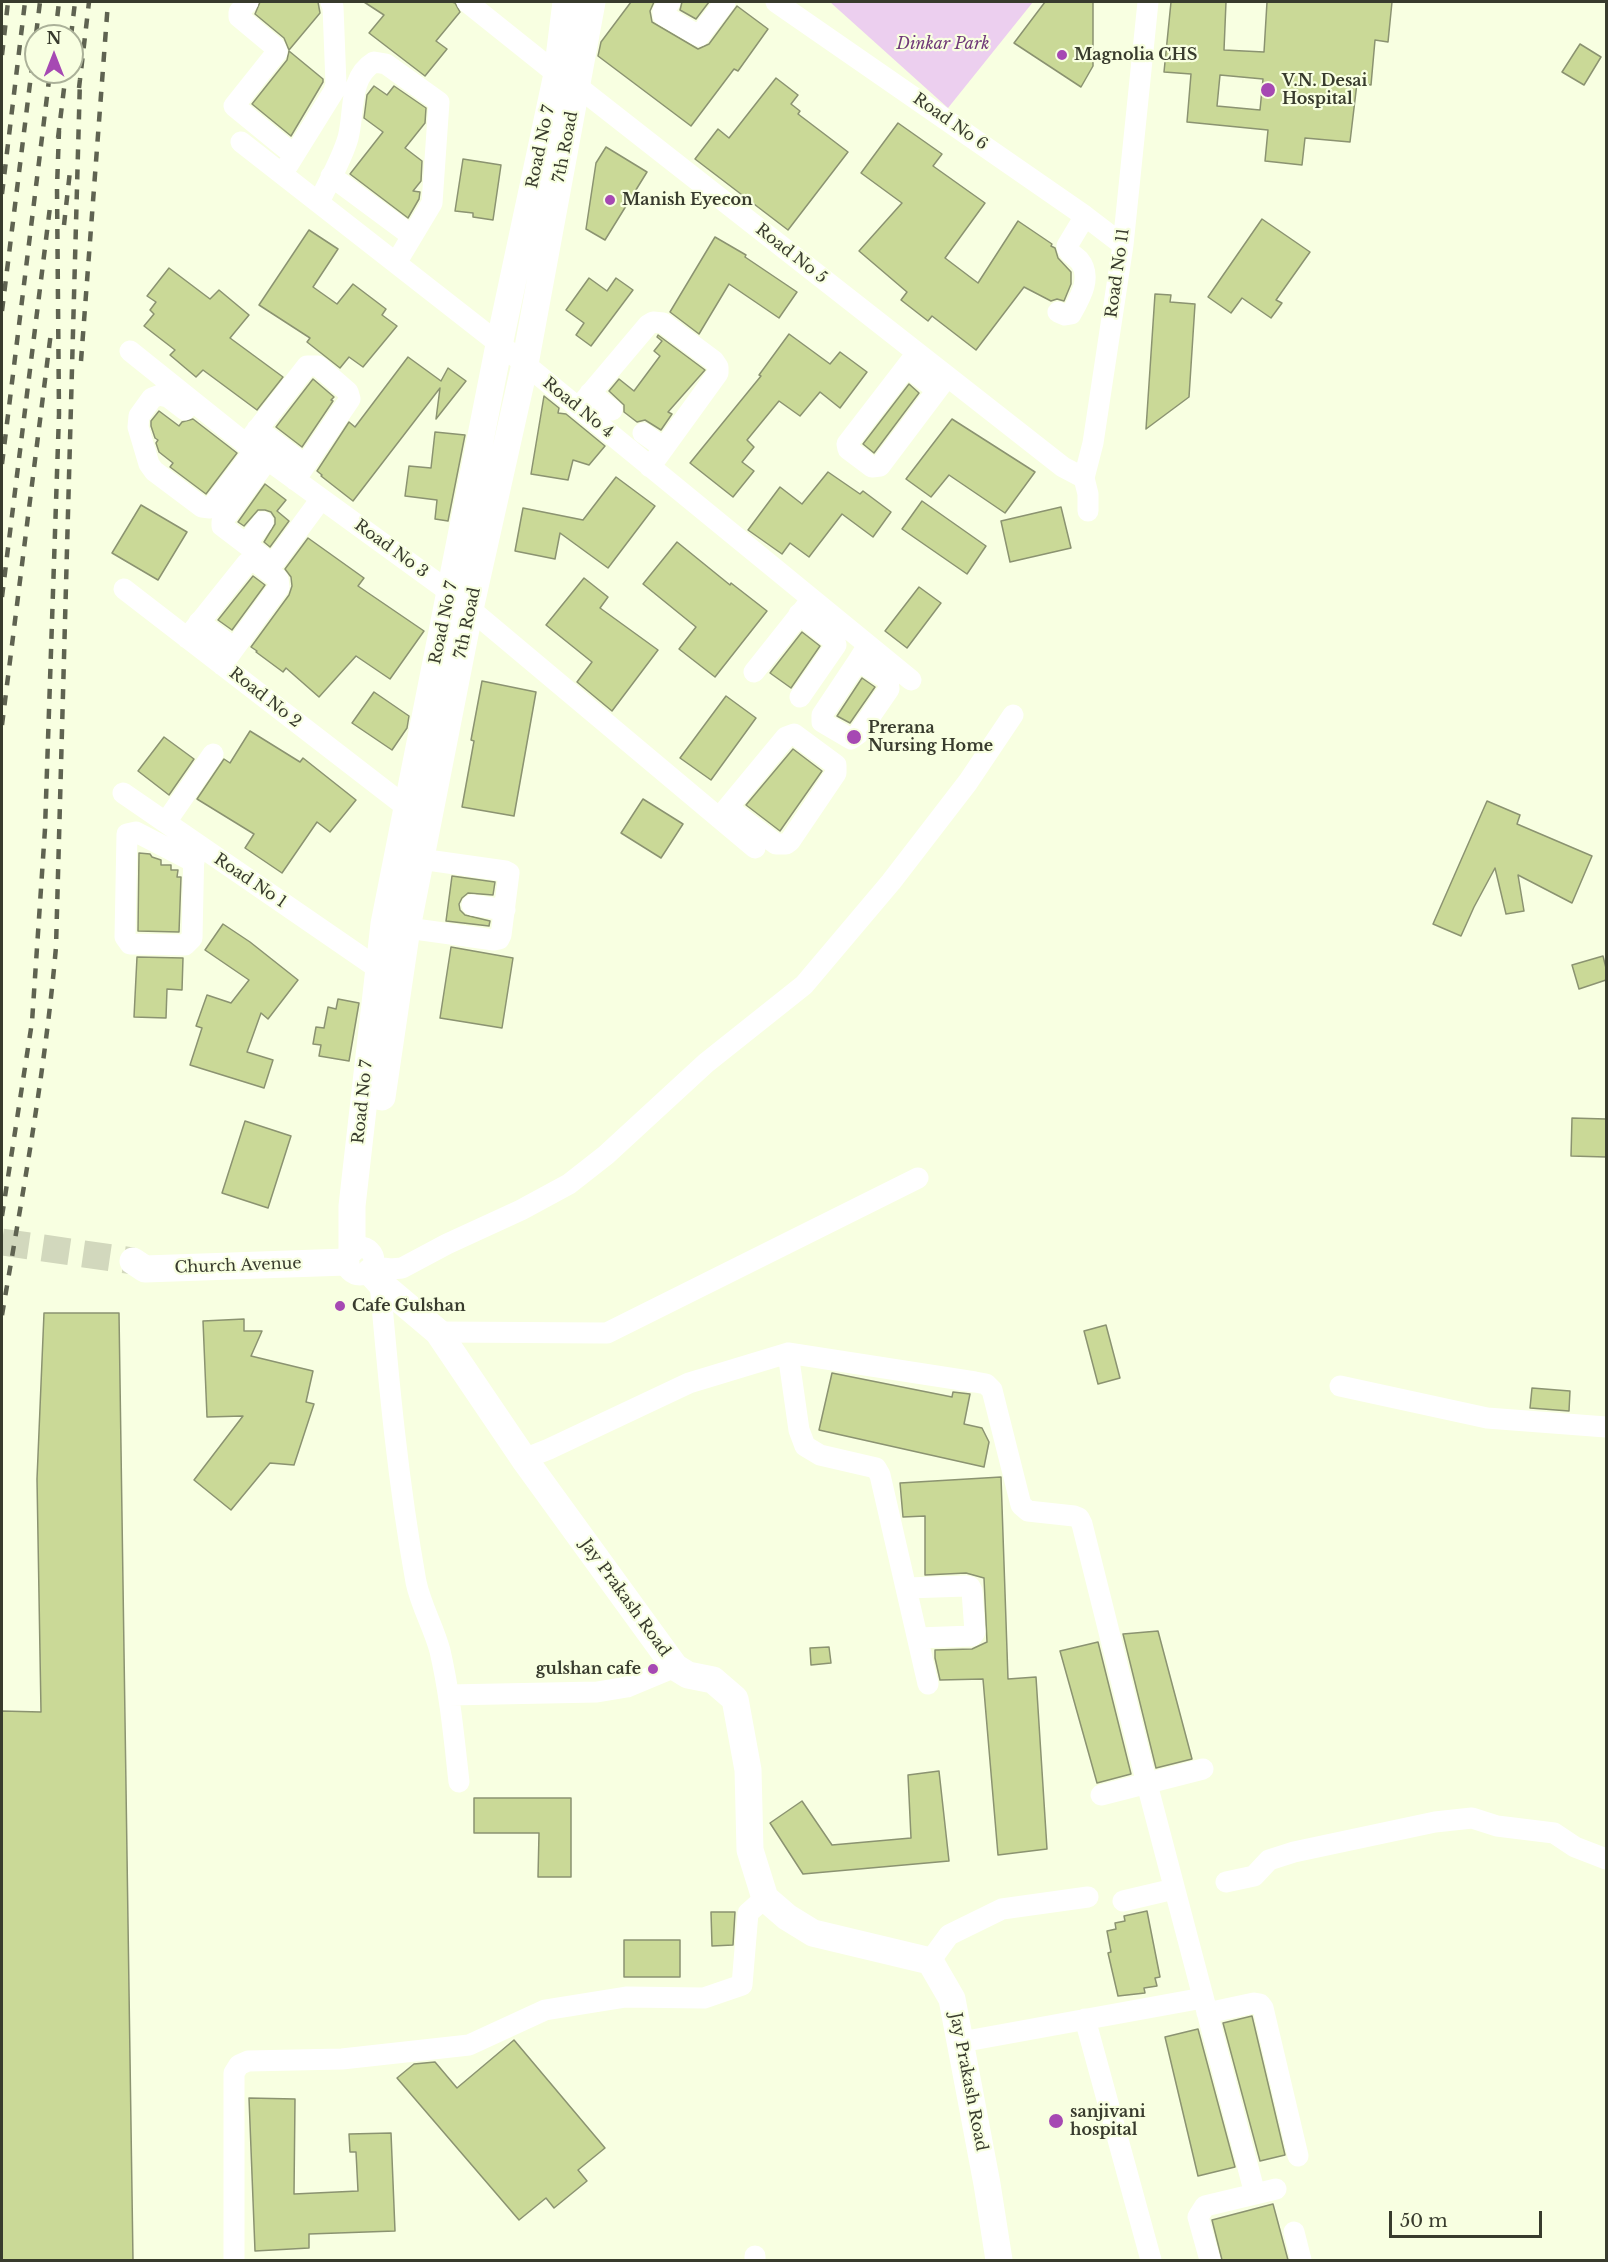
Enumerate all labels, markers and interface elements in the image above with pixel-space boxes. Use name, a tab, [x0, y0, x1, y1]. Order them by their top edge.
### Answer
north arrow	[24, 24, 84, 84]
text: N	[46, 28, 62, 48]
park label: Dinkar Park	[897, 34, 989, 54]
place label: Magnolia CHS	[1074, 45, 1197, 65]
marker: Magnolia CHS	[1055, 48, 1069, 62]
place label: V.N. Desai Hospital	[1282, 71, 1367, 109]
marker: V.N. Desai Hospital	[1259, 81, 1277, 99]
street label: Road No 6	[909, 89, 991, 155]
street label: Road No 7	[523, 104, 559, 190]
street label: 7th Road	[550, 110, 582, 184]
place label: Manish Eyecon	[622, 190, 753, 210]
marker: Manish Eyecon	[603, 193, 617, 207]
street label: Road No 5	[752, 220, 830, 288]
street label: Road No 11	[1102, 227, 1134, 319]
street label: Road No 4	[539, 374, 617, 442]
street label: Road No 3	[351, 516, 431, 582]
street label: Road No 7	[426, 580, 462, 666]
street label: 7th Road	[451, 586, 485, 660]
street label: Road No 2	[225, 664, 305, 732]
place label: Prerana Nursing Home	[868, 718, 993, 756]
marker: Prerana Nursing Home	[845, 728, 863, 746]
street label: Road No 1	[210, 850, 290, 912]
street label: Road No 7	[349, 1059, 377, 1145]
street label: Church Avenue	[174, 1254, 302, 1278]
place label: Cafe Gulshan	[352, 1296, 466, 1316]
marker: Cafe Gulshan	[333, 1299, 347, 1313]
street label: Jay Prakash Road	[576, 1535, 674, 1661]
place label: gulshan cafe	[536, 1659, 641, 1679]
marker: gulshan cafe	[646, 1662, 660, 1676]
street label: Jay Prakash Road	[945, 2011, 991, 2153]
place label: sanjivani hospital	[1070, 2102, 1146, 2140]
marker: sanjivani hospital	[1047, 2112, 1065, 2130]
scale bar	[1392, 2199, 1545, 2237]
text: 50 m	[1400, 2210, 1448, 2232]

